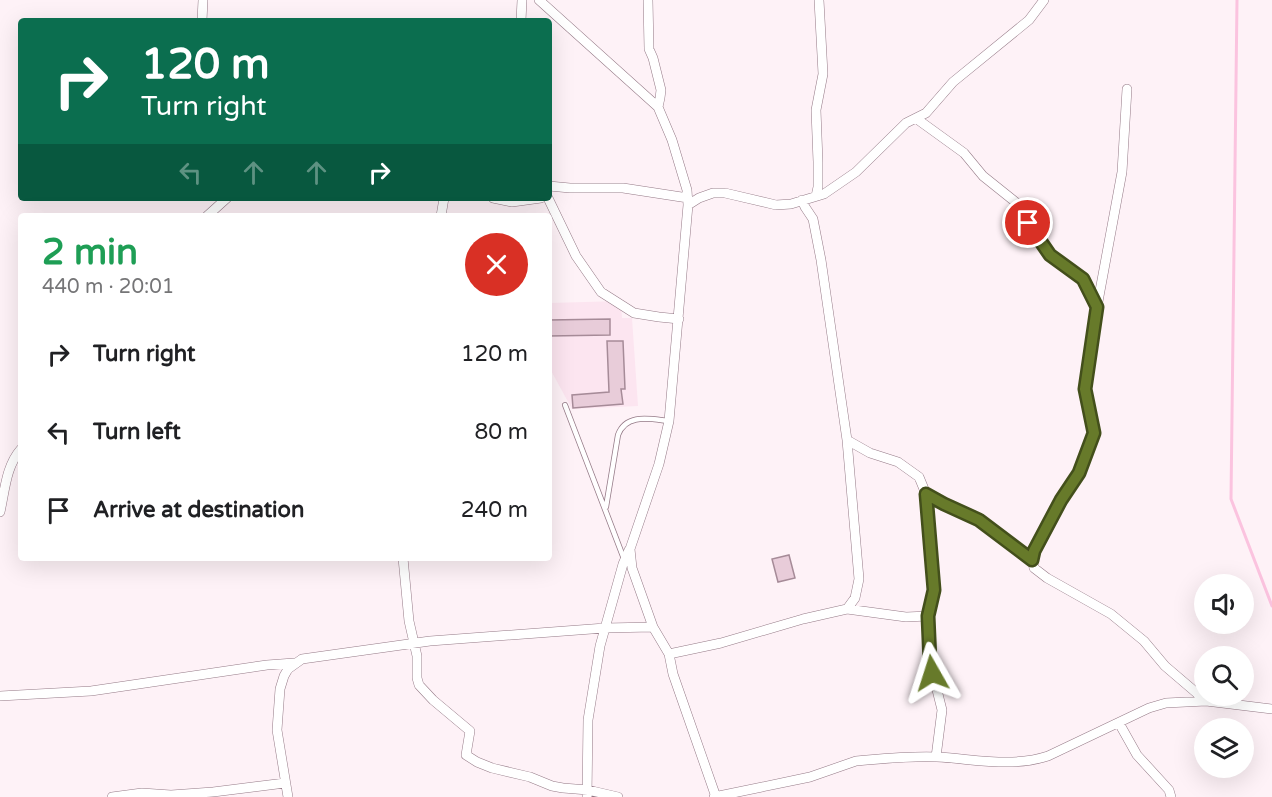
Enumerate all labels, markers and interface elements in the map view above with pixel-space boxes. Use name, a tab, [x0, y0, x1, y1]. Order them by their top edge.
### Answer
text: 120 m	[141, 39, 270, 90]
icon: right	[42, 42, 120, 120]
text: Turn right	[141, 90, 267, 123]
icon: left	[174, 156, 207, 189]
icon: ahead	[237, 156, 270, 189]
icon: ahead	[300, 156, 333, 189]
icon: right	[363, 156, 396, 189]
pin	[1002, 197, 1053, 248]
icon: arrive	[1011, 206, 1044, 239]
text: 2 min	[42, 231, 138, 274]
button: close	[465, 233, 528, 296]
text: 440 m · 20:01	[42, 275, 174, 299]
icon: right	[42, 338, 75, 371]
text: Turn right	[93, 341, 195, 367]
text: 120 m	[461, 341, 528, 367]
icon: left	[42, 416, 75, 449]
text: Turn left	[93, 419, 181, 445]
text: 80 m	[474, 419, 528, 445]
icon: arrive	[42, 494, 75, 527]
text: Arrive at destination	[93, 497, 304, 523]
text: 240 m	[461, 497, 528, 523]
map controls	[1194, 574, 1254, 778]
button: sound	[1194, 574, 1254, 634]
position arrow	[900, 641, 964, 705]
button: search	[1194, 646, 1254, 706]
button: layers	[1194, 718, 1254, 778]

